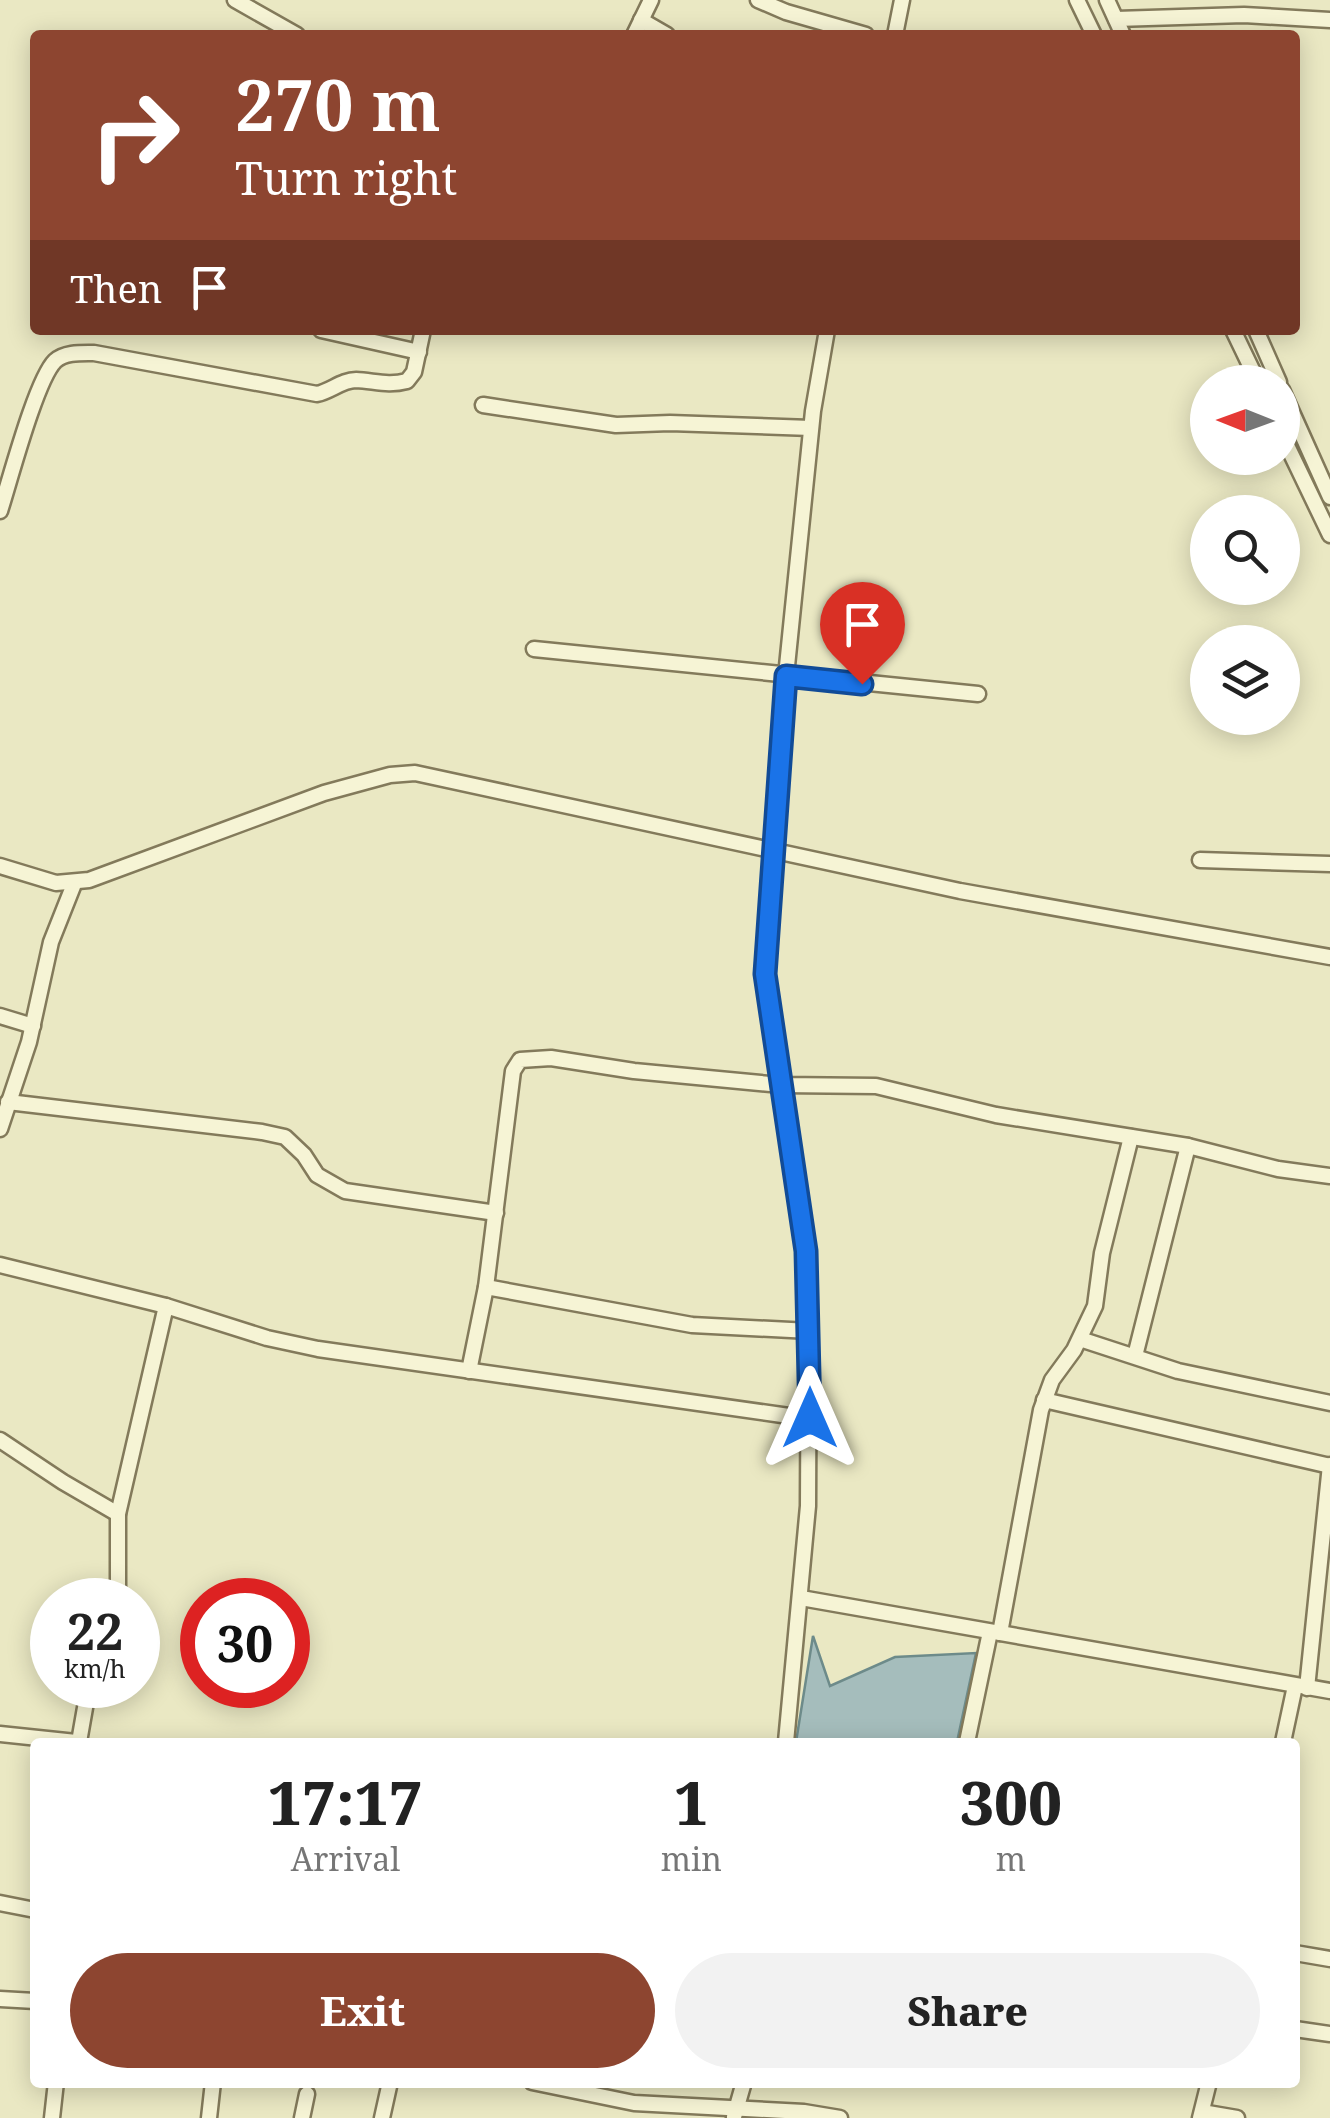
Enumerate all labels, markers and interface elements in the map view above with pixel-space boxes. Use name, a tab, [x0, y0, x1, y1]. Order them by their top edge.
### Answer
text: 270 m	[235, 56, 441, 152]
icon: right	[70, 70, 200, 200]
text: Turn right	[235, 147, 457, 208]
icon: arrive	[182, 260, 237, 315]
text: Then	[70, 262, 162, 314]
north arrow	[1190, 365, 1300, 475]
map controls	[1190, 365, 1300, 735]
button: search	[1190, 495, 1300, 605]
pin	[820, 582, 905, 685]
icon: arrive	[835, 597, 890, 652]
button: layers	[1190, 625, 1300, 735]
position arrow	[758, 1366, 862, 1470]
speed limit sign: 30	[180, 1578, 310, 1708]
text: 22	[67, 1597, 123, 1665]
text: km/h	[64, 1651, 126, 1685]
text: 17:17	[268, 1761, 423, 1843]
text: 1	[674, 1761, 708, 1843]
text: 300	[960, 1761, 1062, 1843]
text: Arrival	[291, 1837, 400, 1880]
text: min	[661, 1837, 722, 1880]
text: m	[996, 1837, 1026, 1880]
button: Exit	[70, 1953, 655, 2068]
button: Share	[675, 1953, 1260, 2068]

